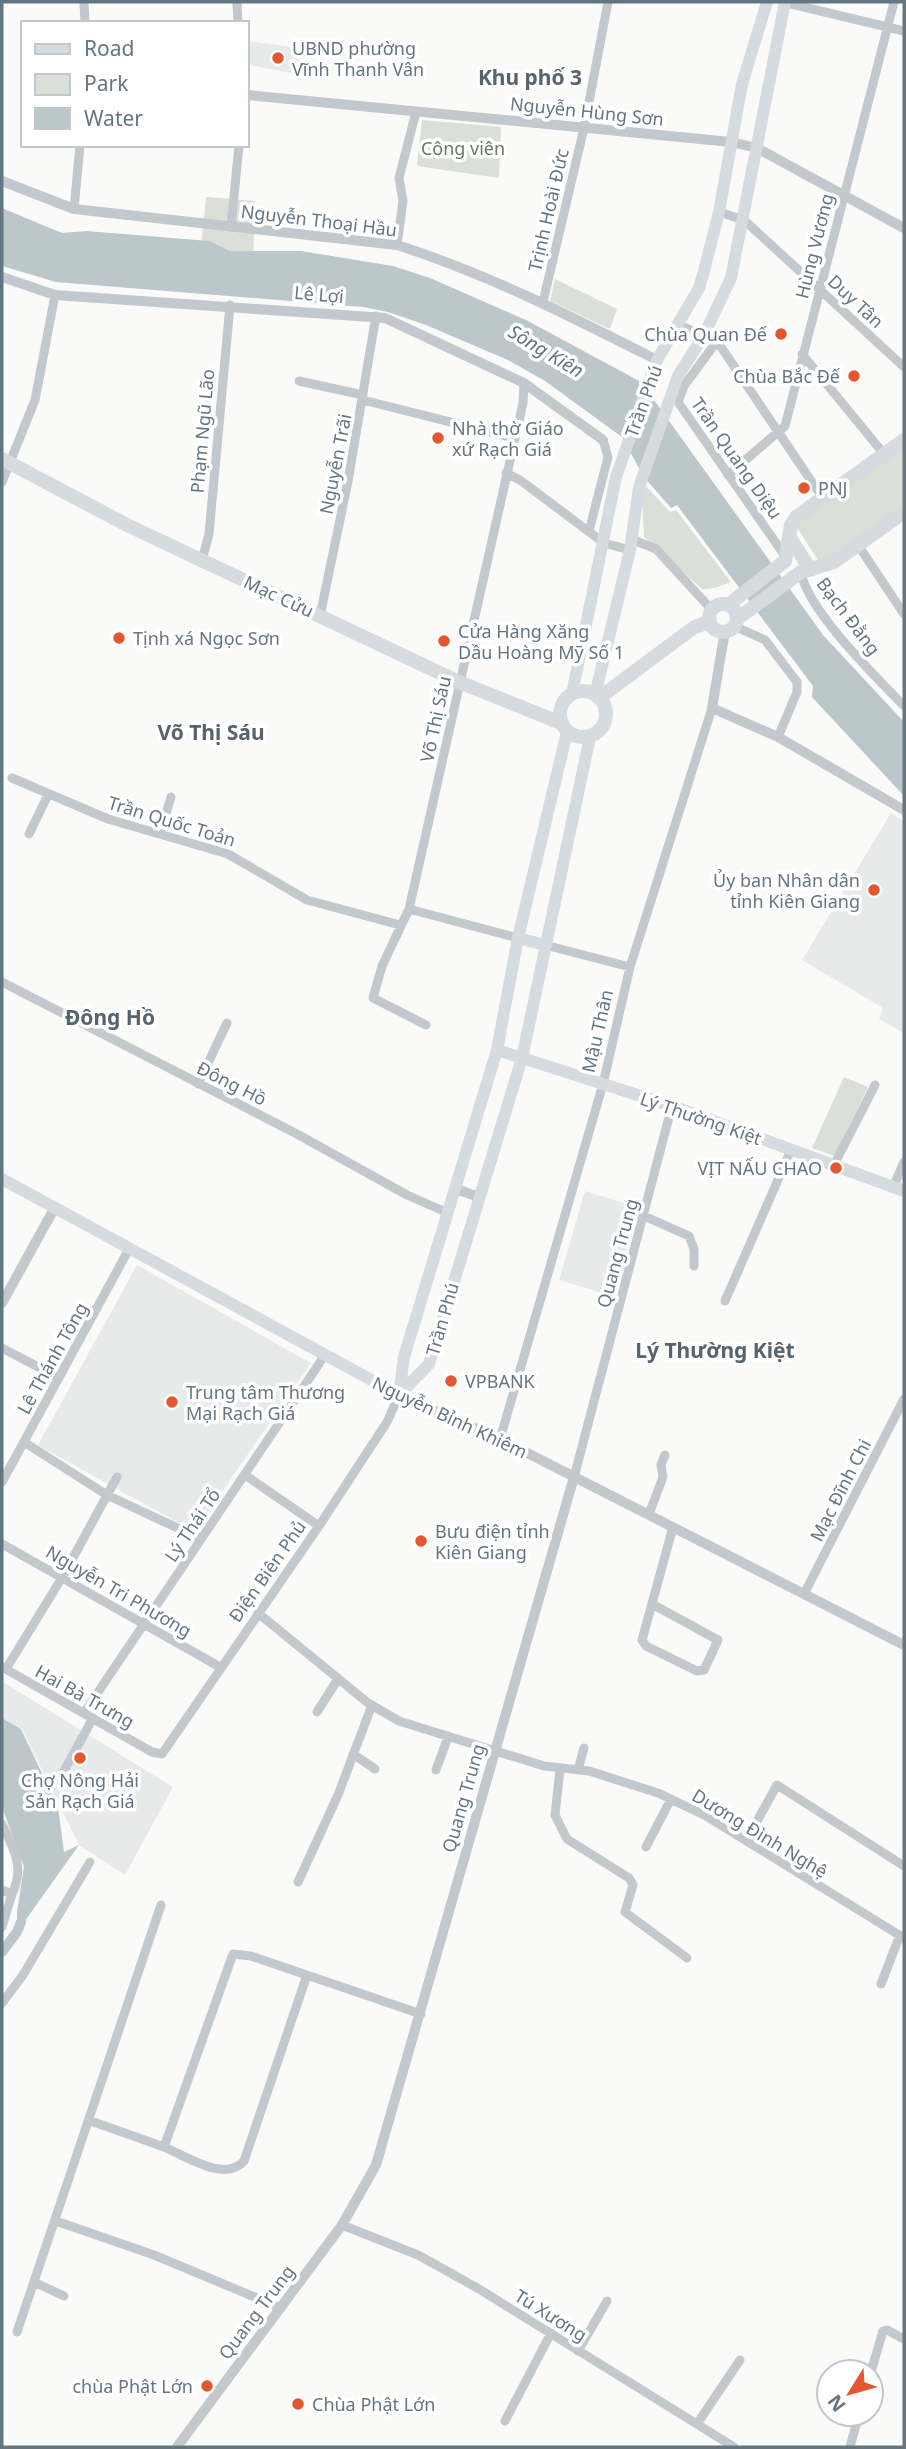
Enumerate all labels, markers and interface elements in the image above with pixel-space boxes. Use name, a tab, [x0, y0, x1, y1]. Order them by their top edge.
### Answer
legend	[21, 21, 248, 147]
text: Road	[84, 34, 134, 62]
place label: UBND phường Vĩnh Thanh Vân	[292, 36, 424, 81]
marker: UBND phường Vĩnh Thanh Vân	[270, 50, 286, 66]
district label: Khu phố 3	[478, 63, 582, 91]
text: Park	[84, 69, 129, 97]
street label: Nguyễn Hùng Sơn	[509, 91, 665, 131]
text: Water	[84, 104, 143, 132]
park label: Công viên	[421, 136, 505, 160]
street label: Trịnh Hoài Đức	[522, 146, 574, 274]
street label: Hùng Vương	[789, 191, 839, 301]
street label: Nguyễn Thoại Hầu	[240, 199, 398, 241]
street label: Duy Tân	[823, 269, 889, 333]
street label: Lê Lợi	[293, 280, 345, 308]
water label: Sông Kiên	[504, 318, 588, 384]
place label: Chùa Quan Đế	[644, 322, 767, 346]
marker: Chùa Quan Đế	[773, 326, 789, 342]
street label: Trần Phú	[619, 362, 667, 440]
place label: Chùa Bắc Đế	[733, 364, 840, 388]
street label: Phạm Ngũ Lão	[185, 368, 219, 494]
marker: Chùa Bắc Đế	[846, 368, 862, 384]
street label: Trần Quang Diệu	[686, 392, 788, 524]
street label: Nguyễn Trãi	[313, 412, 357, 516]
place label: Nhà thờ Giáo xứ Rạch Giá	[452, 416, 564, 461]
marker: Nhà thờ Giáo xứ Rạch Giá	[430, 430, 446, 446]
place label: PNJ	[818, 476, 847, 500]
marker: PNJ	[796, 480, 812, 496]
street label: Mạc Cửu	[240, 569, 318, 623]
street label: Bạch Đằng	[812, 572, 886, 660]
place label: Cửa Hàng Xăng Dầu Hoàng Mỹ Số 1	[458, 619, 624, 664]
place label: Tịnh xá Ngọc Sơn	[133, 626, 280, 650]
marker: Tịnh xá Ngọc Sơn	[111, 630, 127, 646]
marker: Cửa Hàng Xăng Dầu Hoàng Mỹ Số 1	[436, 633, 452, 649]
street label: Võ Thị Sáu	[414, 674, 456, 764]
district label: Võ Thị Sáu	[157, 718, 265, 746]
street label: Trần Quốc Toản	[105, 790, 239, 852]
place label: Ủy ban Nhân dân tỉnh Kiên Giang	[713, 868, 860, 913]
marker: Ủy ban Nhân dân tỉnh Kiên Giang	[866, 882, 882, 898]
street label: Mậu Thân	[576, 987, 618, 1075]
district label: Đông Hồ	[65, 1003, 155, 1031]
street label: Đông Hồ	[193, 1055, 271, 1111]
street label: Lý Thường Kiệt	[637, 1086, 765, 1150]
place label: VỊT NẤU CHAO	[697, 1156, 822, 1180]
marker: VỊT NẤU CHAO	[828, 1160, 844, 1176]
street label: Quang Trung	[591, 1196, 643, 1310]
street label: Trần Phú	[420, 1280, 464, 1358]
street label: Lê Thánh Tông	[11, 1298, 93, 1418]
district label: Lý Thường Kiệt	[635, 1336, 795, 1364]
place label: VPBANK	[465, 1369, 536, 1393]
street label: Nguyễn Bỉnh Khiêm	[369, 1371, 531, 1463]
marker: VPBANK	[443, 1373, 459, 1389]
place label: Trung tâm Thương Mại Rạch Giá	[186, 1380, 345, 1425]
marker: Trung tâm Thương Mại Rạch Giá	[164, 1394, 180, 1410]
street label: Mạc Đĩnh Chi	[804, 1435, 876, 1545]
street label: Lý Thái Tổ	[159, 1484, 225, 1566]
street label: Điện Biên Phủ	[223, 1515, 311, 1627]
place label: Bưu điện tỉnh Kiên Giang	[435, 1519, 550, 1564]
marker: Bưu điện tỉnh Kiên Giang	[413, 1533, 429, 1549]
street label: Nguyễn Tri Phương	[42, 1540, 196, 1642]
street label: Hai Bà Trưng	[31, 1659, 139, 1733]
street label: Quang Trung	[436, 1741, 490, 1855]
marker: Chợ Nông Hải Sản Rạch Giá	[72, 1750, 88, 1766]
place label: Chợ Nông Hải Sản Rạch Giá	[21, 1768, 139, 1813]
street label: Dương Đình Nghệ	[688, 1783, 832, 1883]
street label: Quang Trung	[213, 2260, 299, 2364]
street label: Tú Xương	[510, 2283, 592, 2347]
north arrow	[815, 2358, 885, 2428]
place label: chùa Phật Lớn	[72, 2374, 193, 2398]
marker: chùa Phật Lớn	[199, 2378, 215, 2394]
text: N	[821, 2389, 851, 2417]
place label: Chùa Phật Lớn	[312, 2392, 435, 2416]
marker: Chùa Phật Lớn	[290, 2396, 306, 2412]

